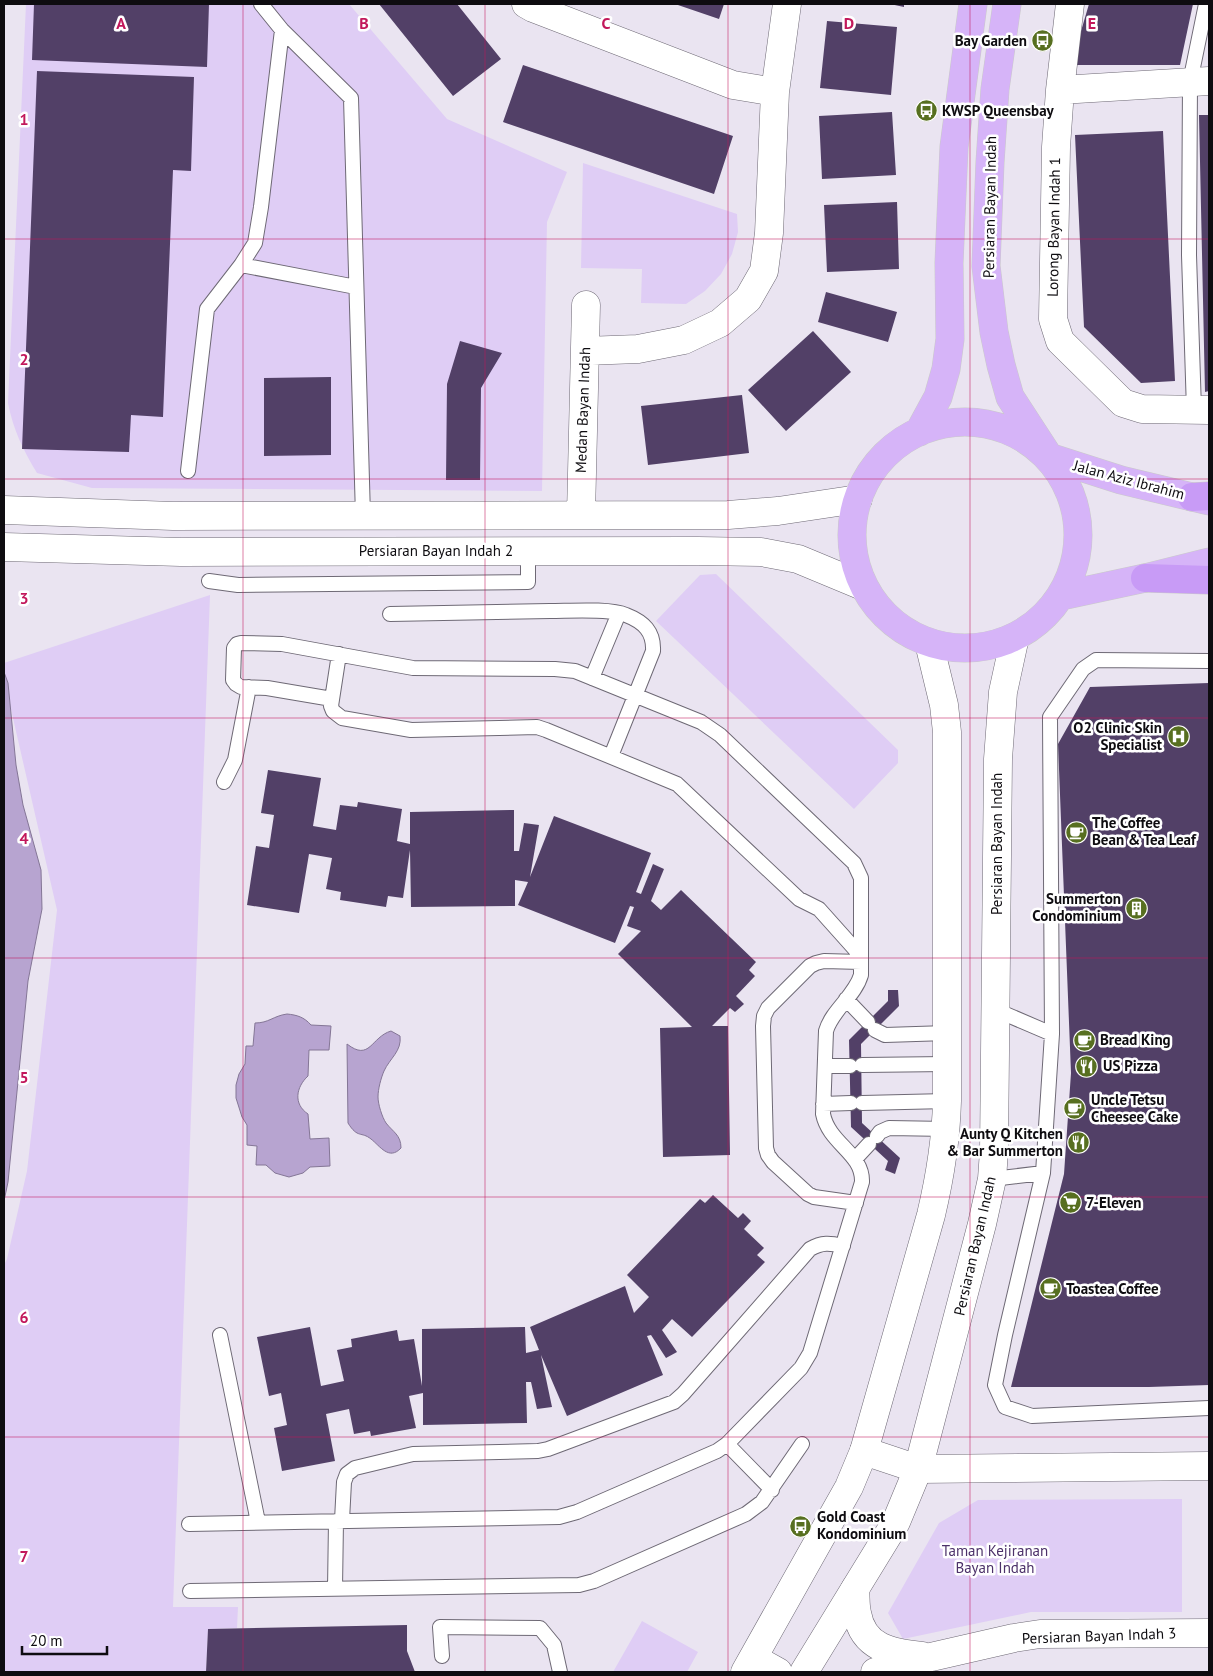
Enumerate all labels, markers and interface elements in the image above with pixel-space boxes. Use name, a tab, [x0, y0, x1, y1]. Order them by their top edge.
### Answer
text: A	[116, 13, 126, 33]
text: B	[359, 13, 369, 33]
text: C	[602, 13, 611, 33]
text: D	[844, 13, 854, 33]
text: E	[1088, 13, 1096, 33]
bus stop icon: Bay Garden	[1031, 29, 1055, 53]
place label: Bay Garden	[955, 31, 1027, 50]
bus stop icon: KWSP Queensbay	[914, 99, 938, 123]
place label: KWSP Queensbay	[942, 101, 1055, 120]
text: 1	[19, 109, 29, 129]
street label: Persiaran Bayan Indah	[979, 136, 1000, 278]
street label: Lorong Bayan Indah 1	[1043, 157, 1064, 297]
street label: Medan Bayan Indah	[571, 347, 594, 473]
text: 2	[19, 349, 29, 369]
street label: Jalan Aziz Ibrahim	[1071, 455, 1187, 503]
street label: Persiaran Bayan Indah 2	[359, 541, 513, 560]
text: 3	[19, 588, 29, 608]
place label: O2 Clinic Skin Specialist	[1073, 718, 1163, 754]
hospital icon: O2 Clinic Skin Specialist	[1166, 725, 1190, 749]
street label: Persiaran Bayan Indah	[987, 773, 1006, 915]
place label: The Coffee Bean & Tea Leaf	[1092, 813, 1197, 849]
cafe icon: The Coffee Bean & Tea Leaf	[1064, 820, 1088, 844]
text: 4	[19, 828, 29, 848]
place label: Summerton Condominium	[1032, 889, 1121, 925]
building icon: Summerton Condominium	[1125, 896, 1149, 920]
cafe icon: Bread King	[1072, 1028, 1096, 1052]
place label: Bread King	[1100, 1030, 1171, 1049]
restaurant icon: US Pizza	[1075, 1054, 1099, 1078]
place label: US Pizza	[1103, 1056, 1158, 1075]
text: 5	[19, 1067, 29, 1087]
place label: Uncle Tetsu Cheesee Cake	[1091, 1090, 1179, 1126]
cafe icon: Uncle Tetsu Cheesee Cake	[1063, 1097, 1087, 1121]
place label: Aunty Q Kitchen & Bar Summerton	[947, 1124, 1063, 1160]
restaurant icon: Aunty Q Kitchen & Bar Summerton	[1067, 1131, 1091, 1155]
street label: Persiaran Bayan Indah	[949, 1174, 1000, 1317]
supermarket icon: 7-Eleven	[1058, 1191, 1082, 1215]
place label: 7-Eleven	[1086, 1193, 1141, 1212]
cafe icon: Toastea Coffee	[1038, 1277, 1062, 1301]
place label: Toastea Coffee	[1066, 1279, 1159, 1298]
text: 6	[19, 1307, 29, 1327]
place label: Gold Coast Kondominium	[817, 1507, 906, 1543]
bus stop icon: Gold Coast Kondominium	[789, 1514, 813, 1538]
park label: Taman Kejiranan Bayan Indah	[942, 1541, 1048, 1577]
text: 7	[19, 1546, 29, 1566]
street label: Persiaran Bayan Indah 3	[1021, 1623, 1176, 1648]
scale bar	[22, 1624, 108, 1656]
text: 20 m	[30, 1631, 63, 1650]

